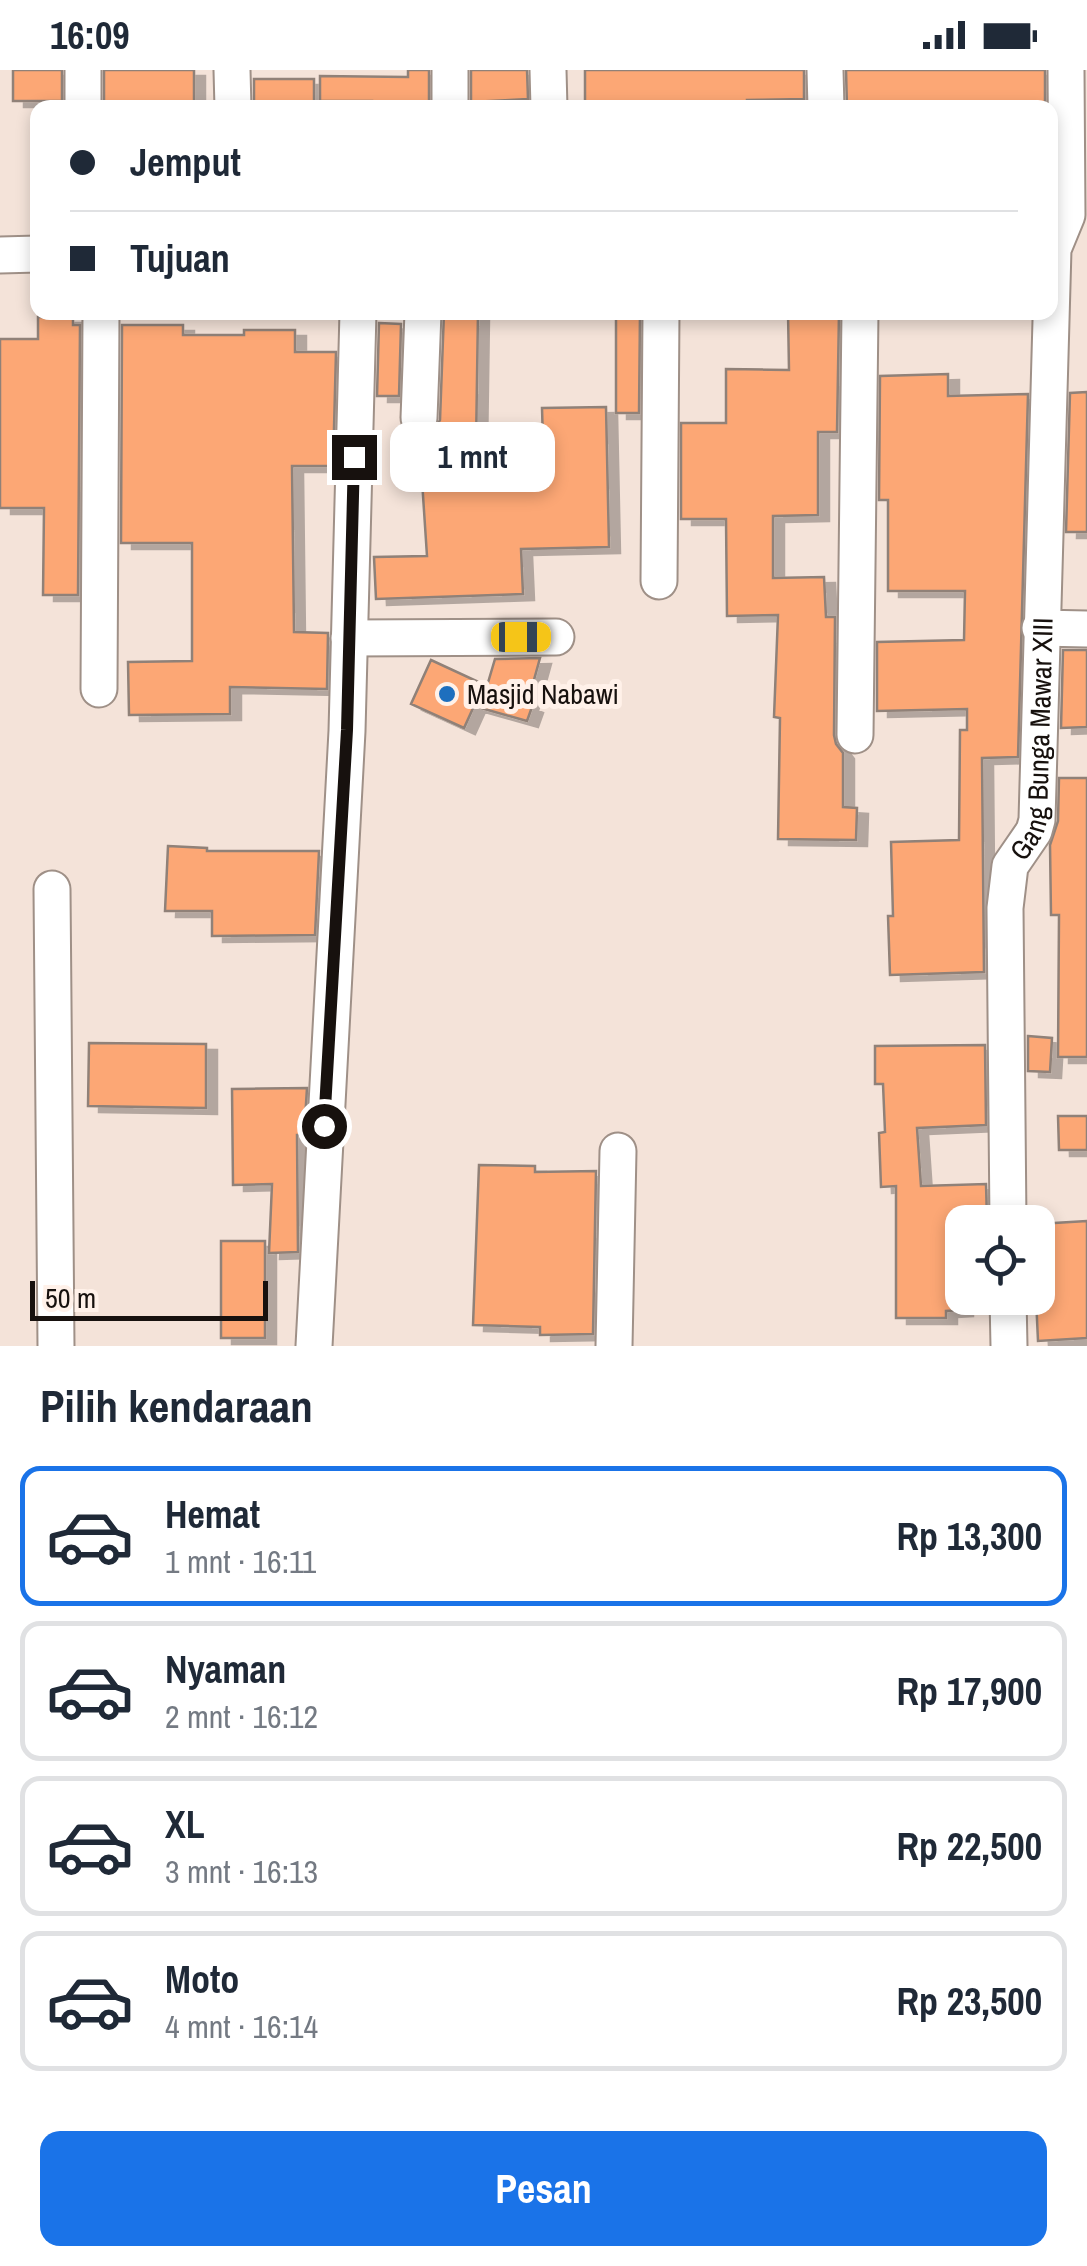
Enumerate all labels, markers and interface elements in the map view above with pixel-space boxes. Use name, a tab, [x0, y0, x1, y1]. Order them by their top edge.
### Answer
text: 16:09	[50, 10, 130, 61]
text: Jemput	[130, 137, 241, 188]
text: Tujuan	[130, 233, 230, 284]
callout: 1 mnt	[389, 422, 554, 492]
route end	[332, 435, 377, 480]
text: 1 mnt	[438, 435, 507, 478]
street label: Gang Bunga Mawar XIII	[1001, 617, 1062, 868]
car	[491, 622, 551, 652]
place label: Masjid Nabawi	[467, 675, 619, 713]
marker: Masjid Nabawi	[436, 683, 458, 705]
route start	[302, 1104, 347, 1149]
map controls	[945, 1205, 1055, 1315]
button: locate	[945, 1205, 1055, 1315]
scale bar	[30, 1276, 268, 1320]
text: 50 m	[45, 1279, 96, 1317]
text: Pilih kendaraan	[40, 1375, 313, 1436]
text: Hemat	[165, 1489, 260, 1540]
icon: car	[45, 1491, 135, 1581]
text: Rp 13,300	[896, 1511, 1042, 1562]
text: 1 mnt · 16:11	[165, 1540, 316, 1583]
text: Nyaman	[165, 1644, 286, 1695]
icon: car	[45, 1646, 135, 1736]
text: Rp 17,900	[896, 1666, 1042, 1717]
text: 2 mnt · 16:12	[165, 1695, 318, 1738]
text: XL	[165, 1799, 205, 1850]
icon: car	[45, 1801, 135, 1891]
text: Rp 22,500	[896, 1821, 1042, 1872]
text: 3 mnt · 16:13	[165, 1850, 318, 1893]
text: Moto	[165, 1954, 239, 2005]
icon: car	[45, 1956, 135, 2046]
text: Rp 23,500	[896, 1976, 1042, 2027]
text: 4 mnt · 16:14	[165, 2005, 318, 2048]
button: Pesan	[40, 2131, 1047, 2246]

